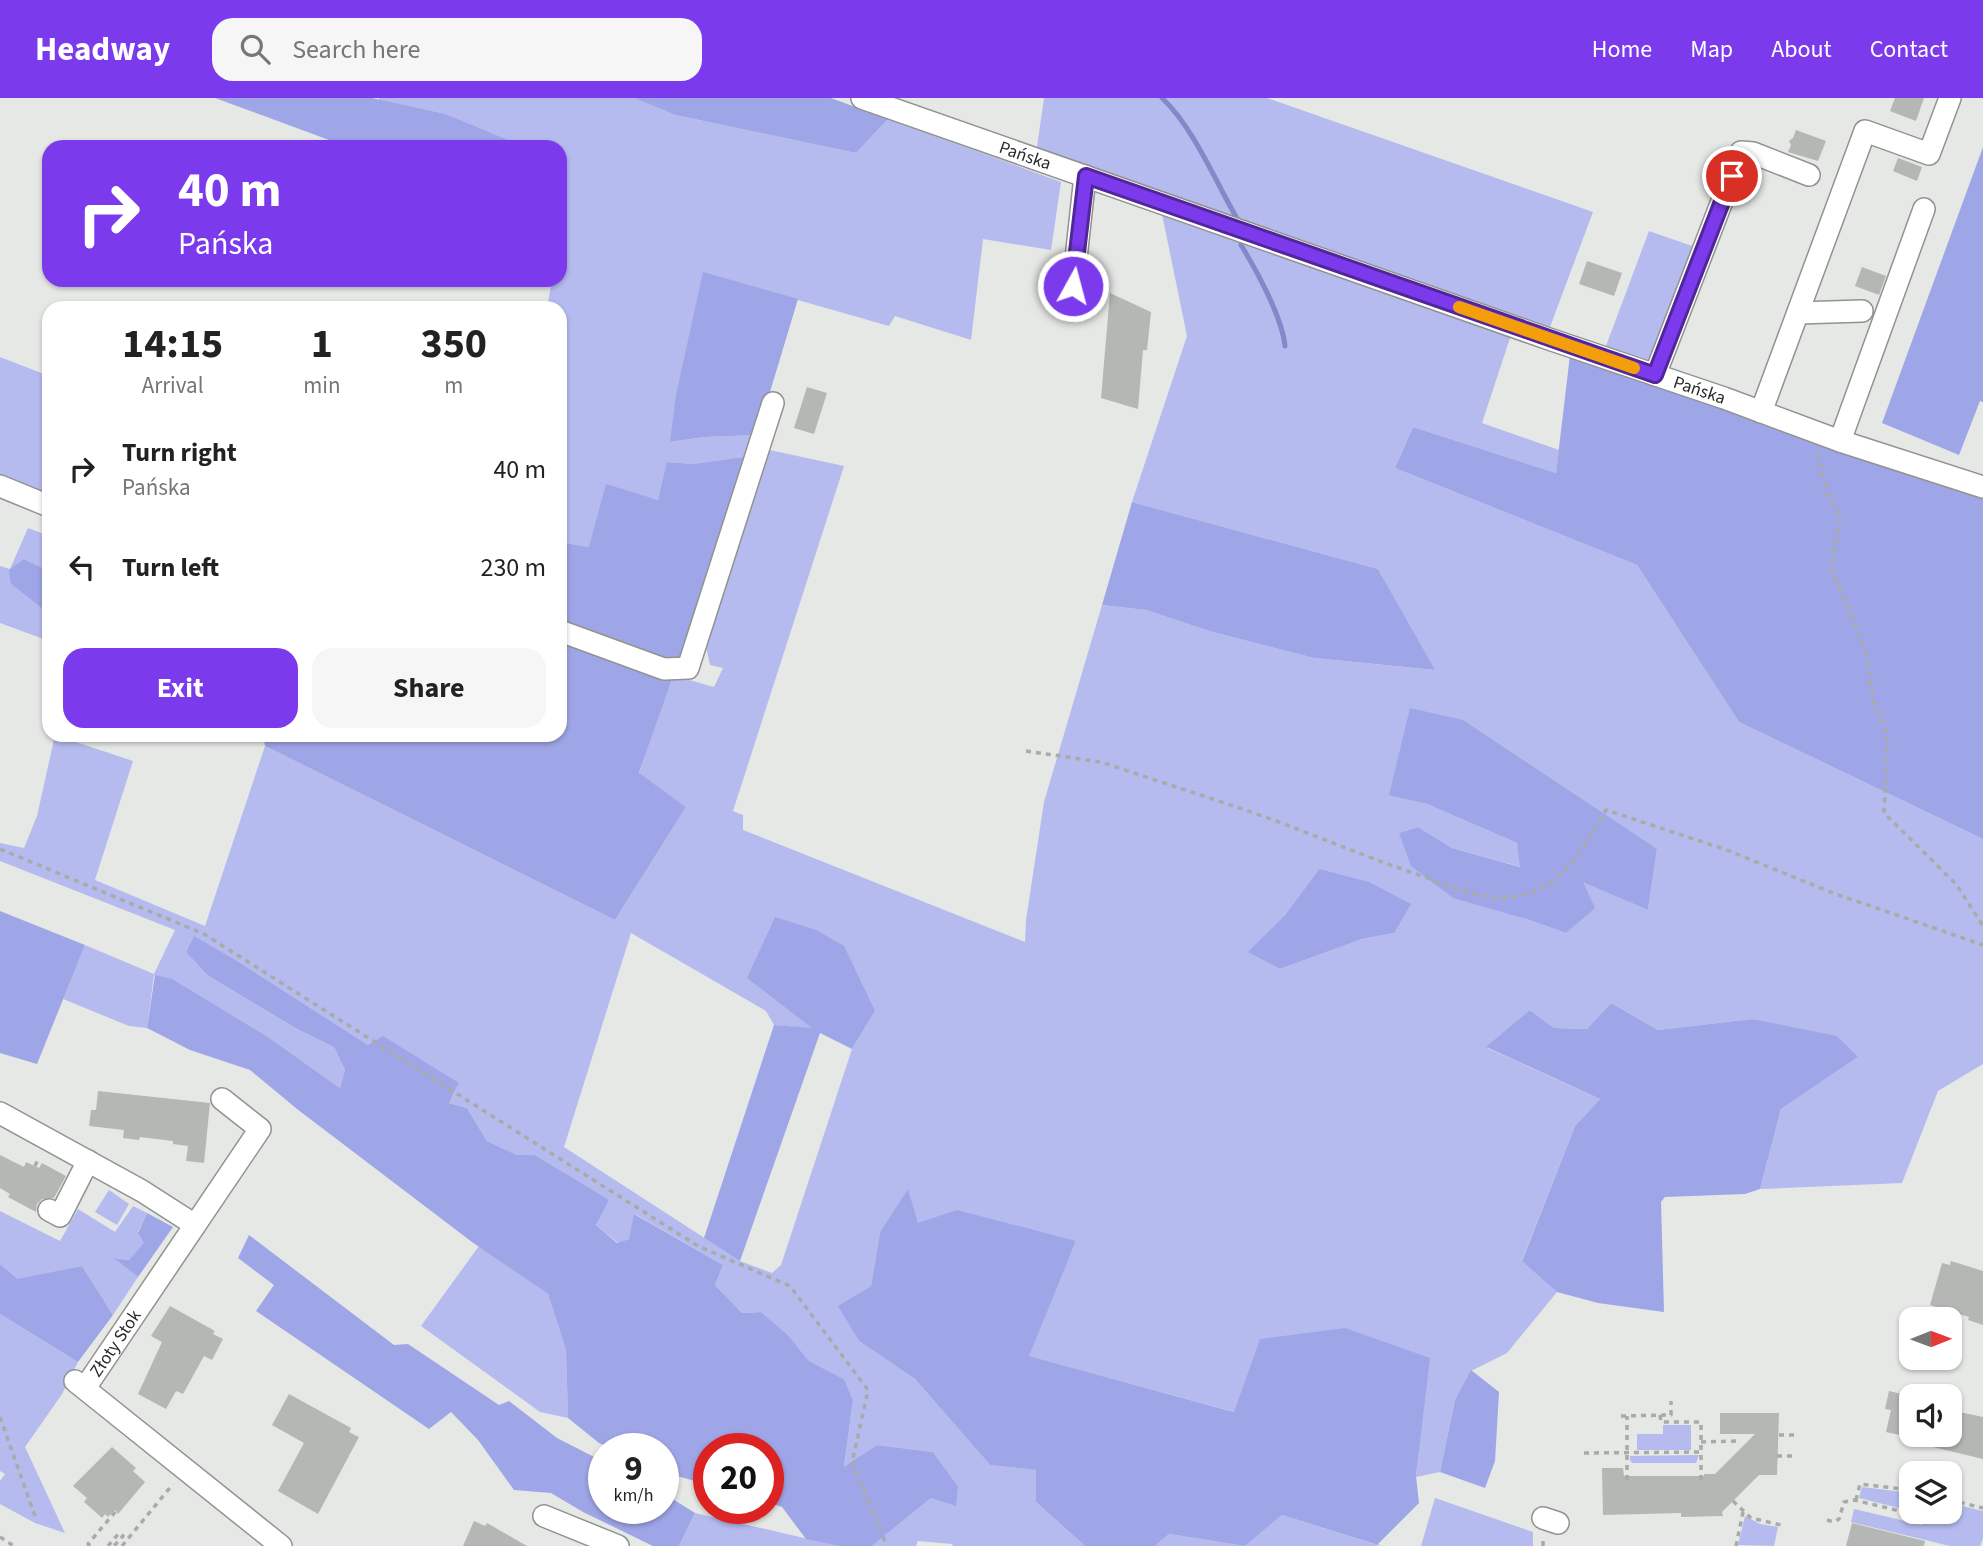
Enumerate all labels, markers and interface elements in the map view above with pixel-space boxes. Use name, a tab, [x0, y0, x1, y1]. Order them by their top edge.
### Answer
search box	[212, 18, 702, 81]
text: Headway	[35, 26, 170, 73]
icon: search	[236, 30, 274, 68]
text: Search here	[292, 31, 420, 68]
text: Home	[1592, 32, 1652, 67]
text: Map	[1690, 32, 1733, 67]
text: About	[1771, 32, 1832, 67]
text: Contact	[1870, 32, 1948, 67]
street label: Pańska	[996, 135, 1055, 176]
pin	[1702, 146, 1762, 206]
text: 40 m	[178, 156, 282, 226]
icon: arrive	[1713, 157, 1751, 195]
icon: right	[63, 168, 154, 259]
text: Pańska	[178, 221, 273, 267]
position arrow	[1036, 249, 1110, 323]
text: 14:15	[122, 314, 223, 374]
text: 1	[311, 314, 333, 374]
text: 350	[420, 314, 487, 374]
text: Arrival	[142, 369, 204, 402]
text: min	[303, 369, 341, 402]
text: m	[444, 369, 463, 402]
street label: Pańska	[1670, 370, 1729, 411]
text: Turn right	[122, 434, 237, 471]
icon: right	[63, 450, 101, 488]
text: 40 m	[493, 451, 546, 488]
text: Pańska	[122, 471, 191, 504]
icon: left	[63, 548, 101, 586]
text: Turn left	[122, 549, 219, 586]
text: 230 m	[480, 549, 546, 586]
button: Exit	[63, 648, 298, 728]
button: Share	[312, 648, 546, 728]
street label: Złoty Stok	[84, 1305, 147, 1382]
north arrow	[1899, 1307, 1962, 1370]
map controls	[1899, 1307, 1962, 1524]
button: sound	[1899, 1384, 1962, 1447]
speed limit sign: 20	[693, 1433, 784, 1524]
text: 9	[624, 1444, 643, 1494]
button: layers	[1899, 1461, 1962, 1524]
text: km/h	[614, 1483, 653, 1508]

